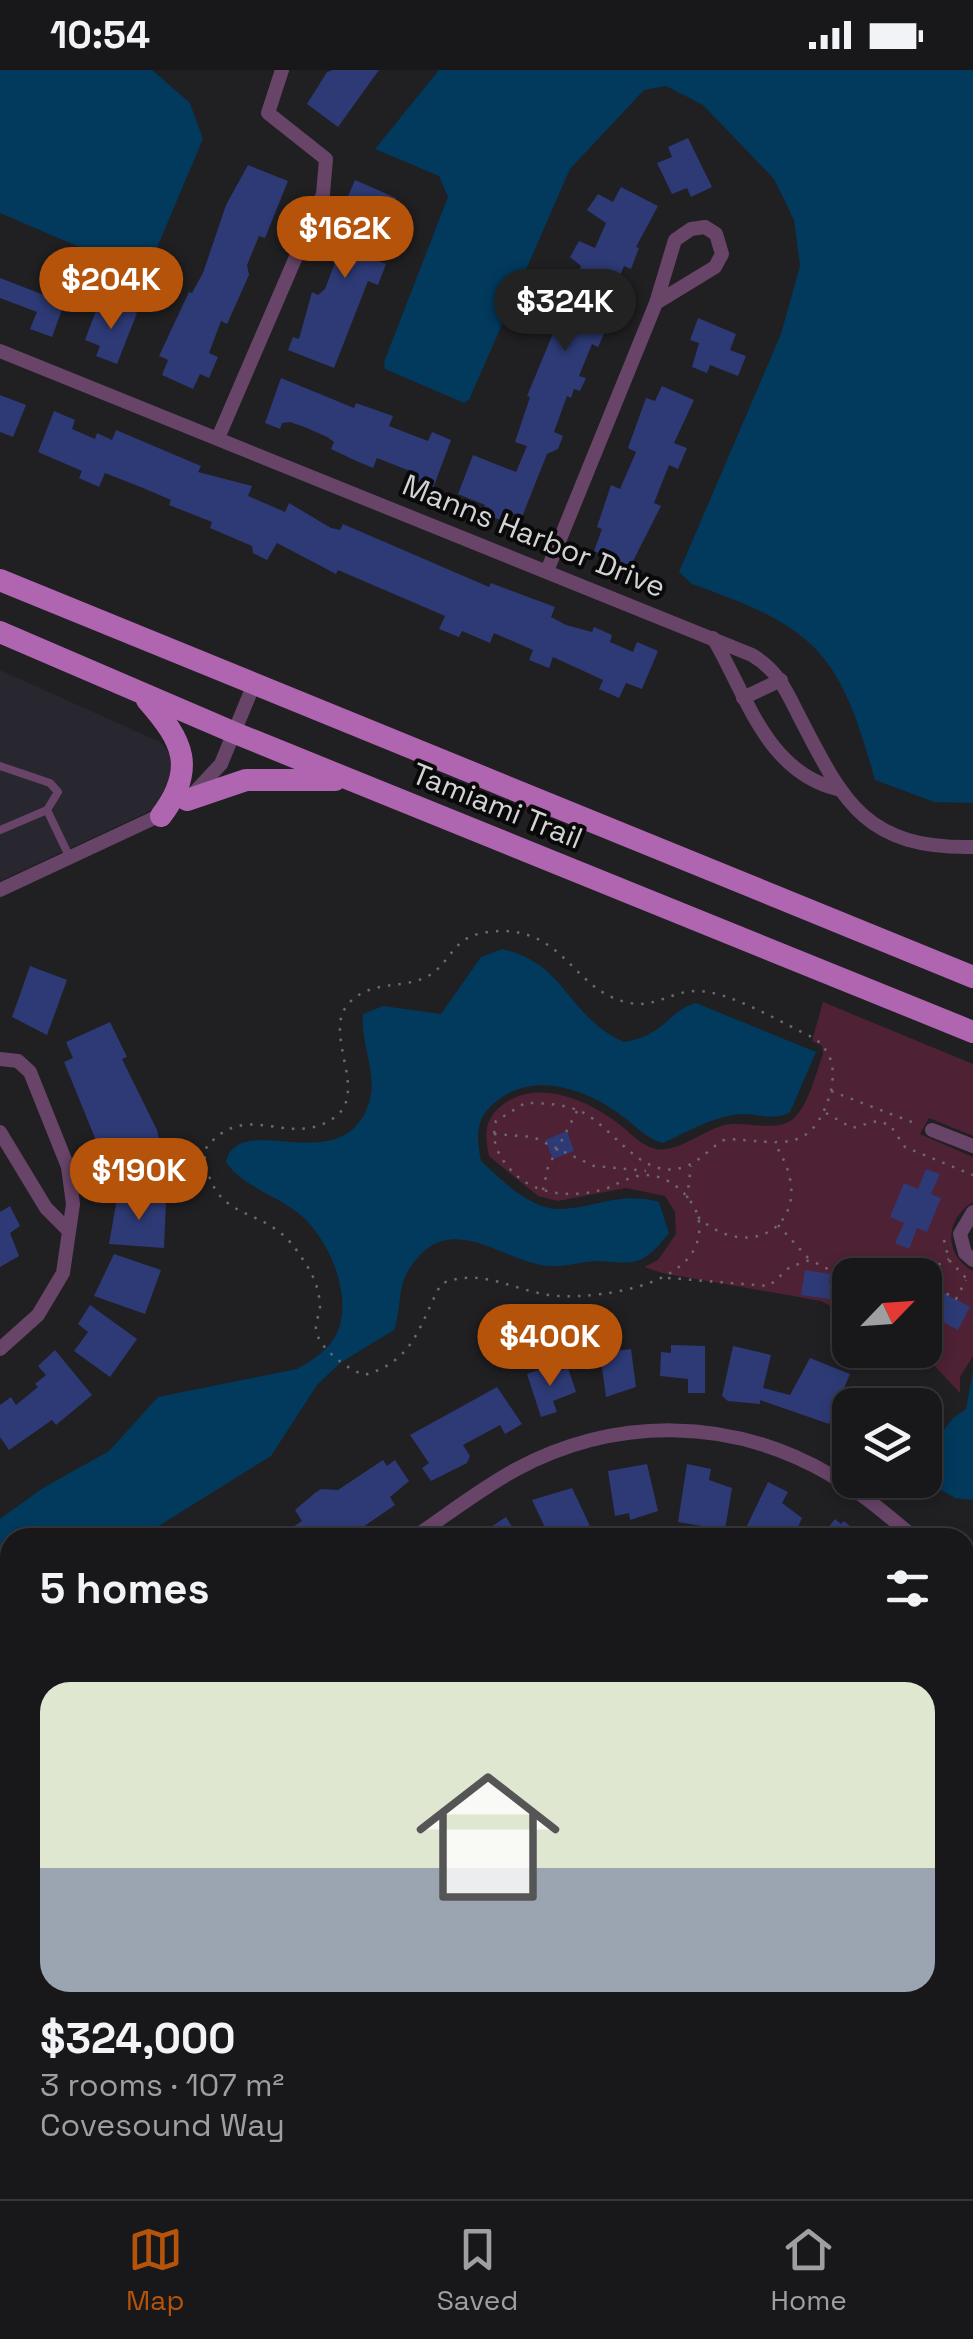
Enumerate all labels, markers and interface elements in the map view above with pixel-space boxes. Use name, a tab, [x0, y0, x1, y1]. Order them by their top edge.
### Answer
text: 10:54	[50, 11, 150, 59]
pin: $162K	[275, 196, 415, 281]
text: $162K	[299, 208, 391, 248]
pin: $204K	[41, 247, 181, 332]
text: $204K	[61, 259, 161, 299]
pin: $324K	[495, 269, 635, 354]
text: $324K	[516, 281, 614, 321]
street label: Manns Harbor Drive	[397, 465, 672, 606]
street label: Tamiami Trail	[406, 754, 588, 857]
pin: $190K	[69, 1138, 209, 1223]
text: $190K	[92, 1150, 186, 1190]
north arrow	[832, 1258, 942, 1368]
map controls	[832, 1258, 942, 1498]
pin: $400K	[480, 1304, 620, 1389]
text: $400K	[499, 1316, 601, 1356]
button: layers	[832, 1388, 942, 1498]
icon: filters	[880, 1561, 935, 1616]
text: 5 homes	[40, 1562, 210, 1615]
icon: home	[398, 1747, 578, 1927]
text: $324,000	[40, 2012, 235, 2065]
text: 3 rooms · 107 m²	[40, 2065, 284, 2105]
text: Covesound Way	[40, 2105, 285, 2145]
tab: Map	[126, 2222, 184, 2318]
tab: Saved	[437, 2222, 518, 2318]
tab: Home	[771, 2222, 847, 2318]

